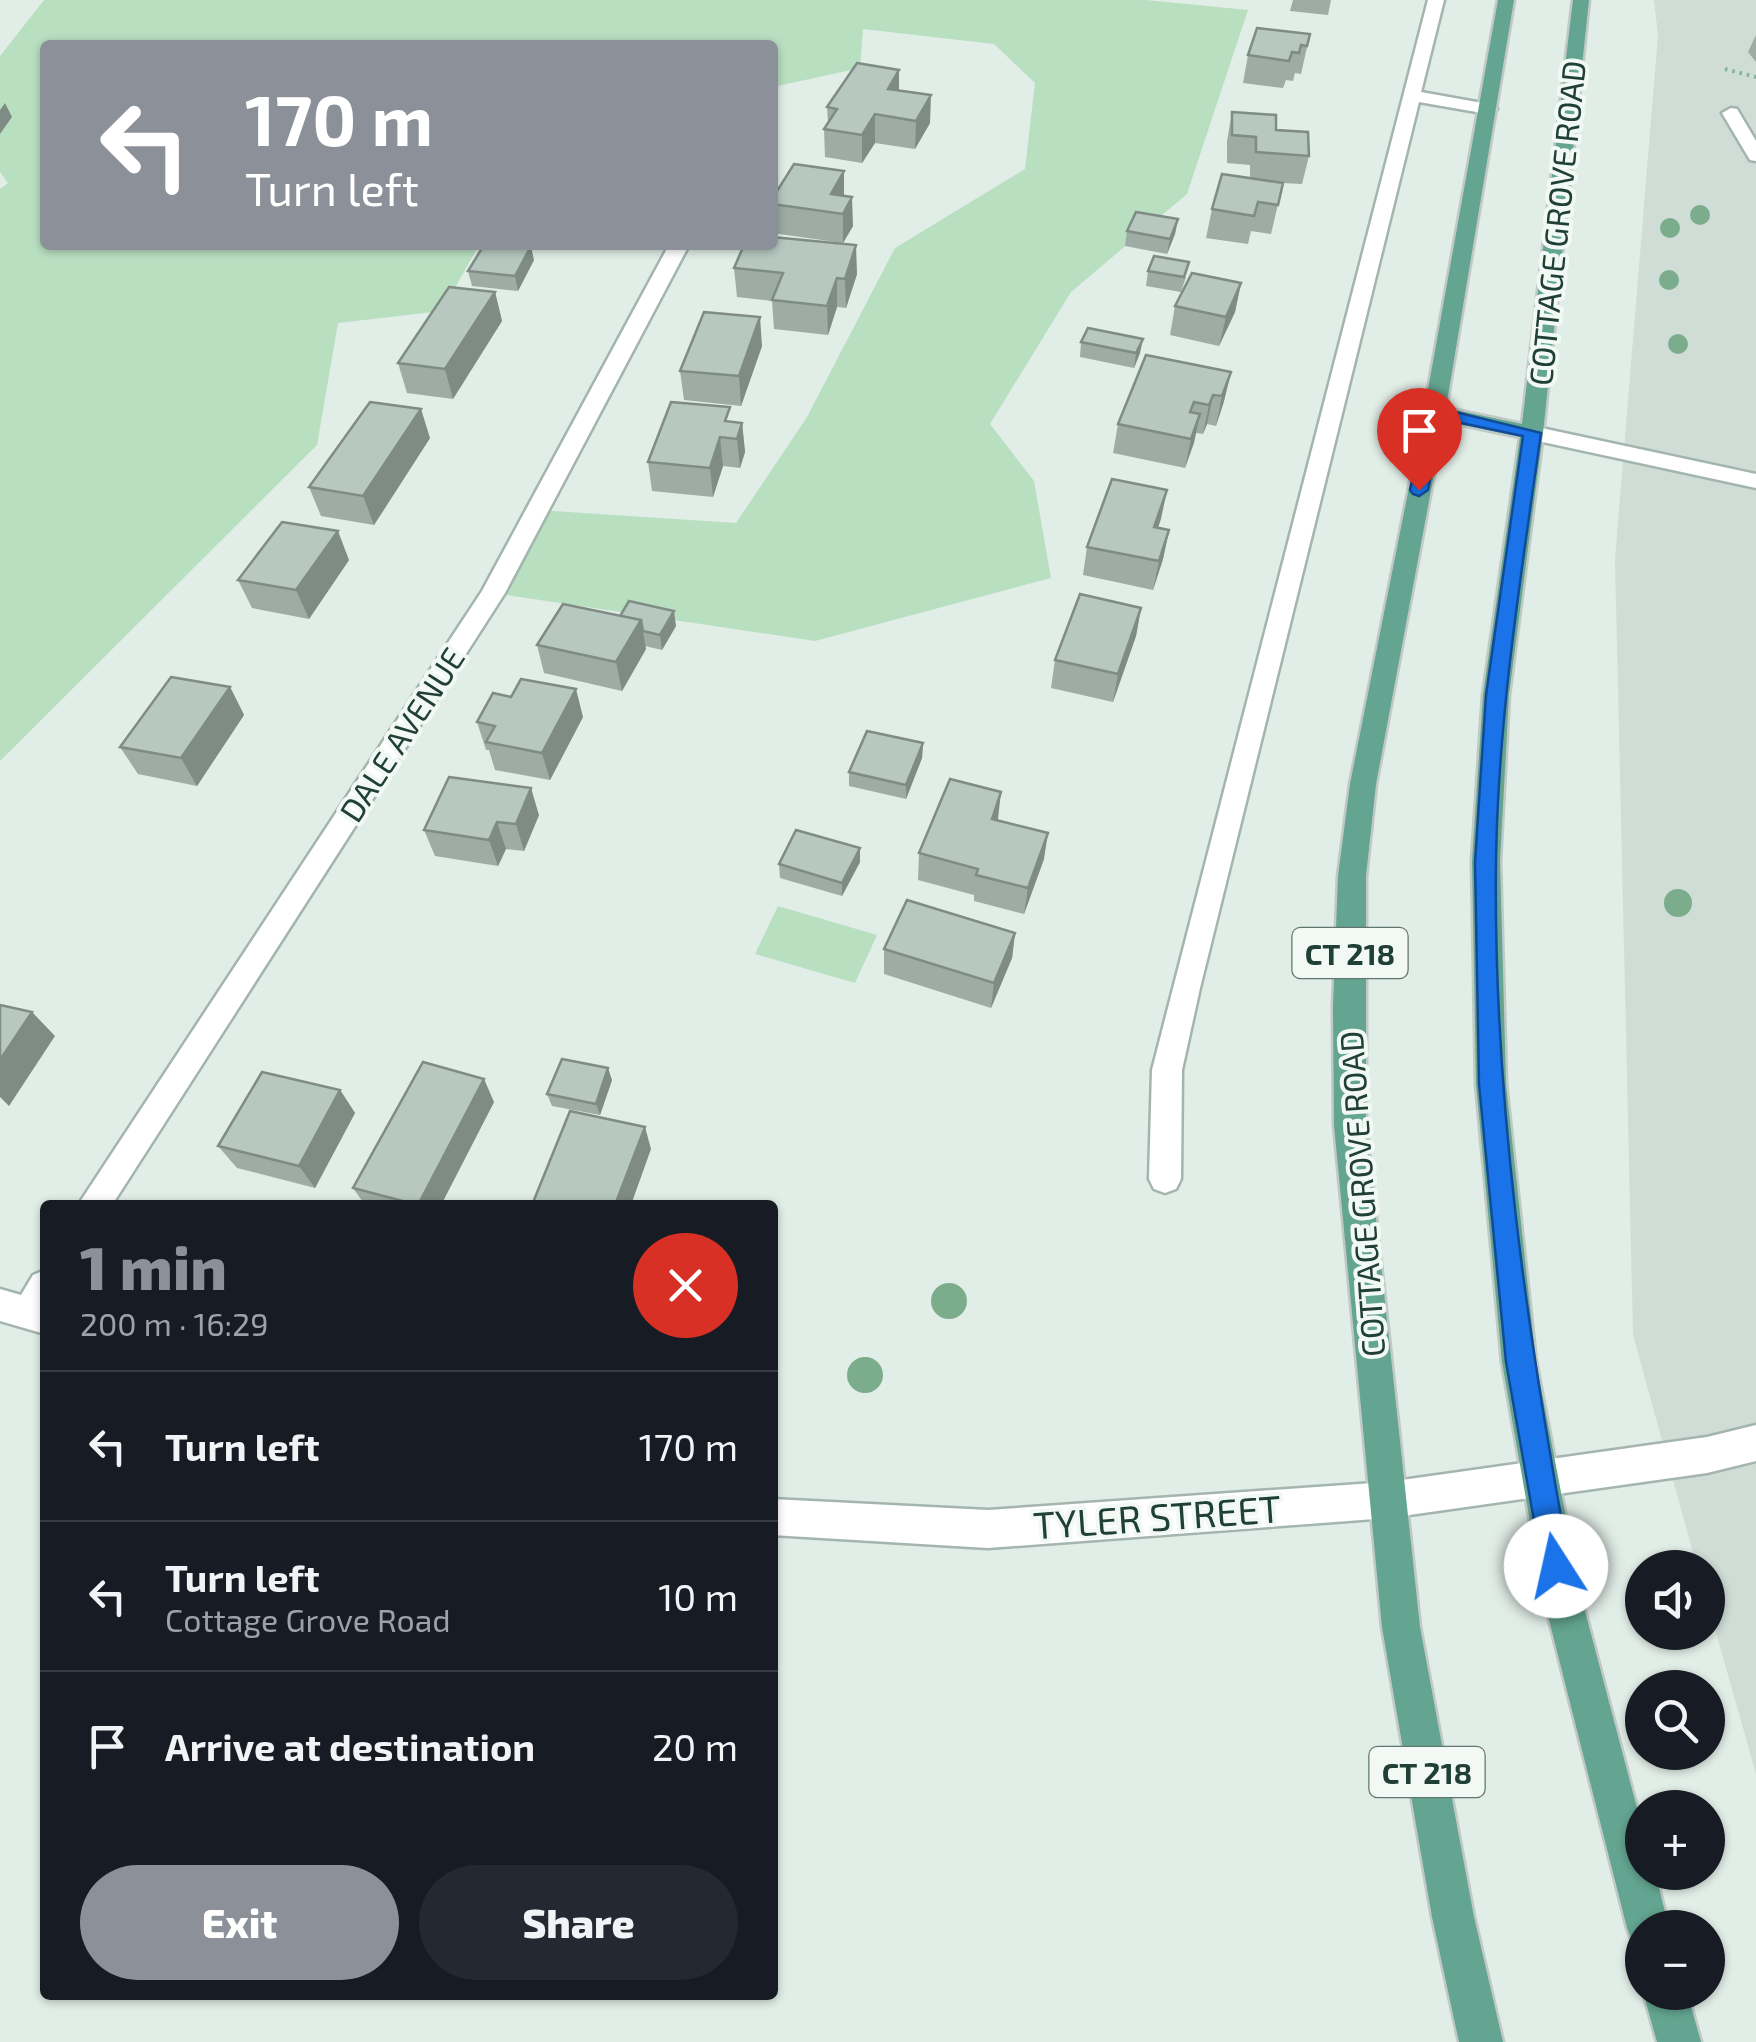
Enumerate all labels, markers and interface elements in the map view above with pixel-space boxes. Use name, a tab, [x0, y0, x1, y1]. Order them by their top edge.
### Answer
street label: COTTAGE GROVE ROAD	[1520, 58, 1592, 388]
text: 170 m	[245, 76, 433, 160]
icon: left	[80, 80, 210, 210]
text: Turn left	[245, 161, 419, 215]
pin	[1377, 388, 1462, 491]
icon: arrive	[1392, 403, 1447, 458]
street label: DALE AVENUE	[331, 640, 471, 828]
road number: CT 218	[1292, 928, 1408, 978]
street label: COTTAGE GROVE ROAD	[1331, 1030, 1391, 1358]
text: 1 min	[80, 1230, 227, 1302]
button: close	[633, 1233, 738, 1338]
text: 200 m · 16:29	[80, 1304, 268, 1342]
icon: left	[80, 1419, 135, 1474]
text: Turn left	[165, 1423, 320, 1469]
text: 170 m	[639, 1423, 738, 1469]
street label: TYLER STREET	[1032, 1484, 1282, 1548]
position arrow	[1504, 1514, 1608, 1618]
map controls	[1625, 1550, 1725, 2010]
button: sound	[1625, 1550, 1725, 1650]
text: Turn left	[165, 1554, 320, 1600]
icon: left	[80, 1569, 135, 1624]
text: 10 m	[658, 1573, 738, 1619]
text: Cottage Grove Road	[165, 1600, 451, 1638]
button: search	[1625, 1670, 1725, 1770]
icon: arrive	[80, 1719, 135, 1774]
text: Arrive at destination	[165, 1723, 535, 1769]
text: 20 m	[652, 1723, 738, 1769]
road number: CT 218	[1370, 1747, 1484, 1797]
button: +	[1625, 1790, 1725, 1890]
button: Exit	[80, 1865, 399, 1980]
button: Share	[419, 1865, 738, 1980]
button: −	[1625, 1910, 1725, 2010]

